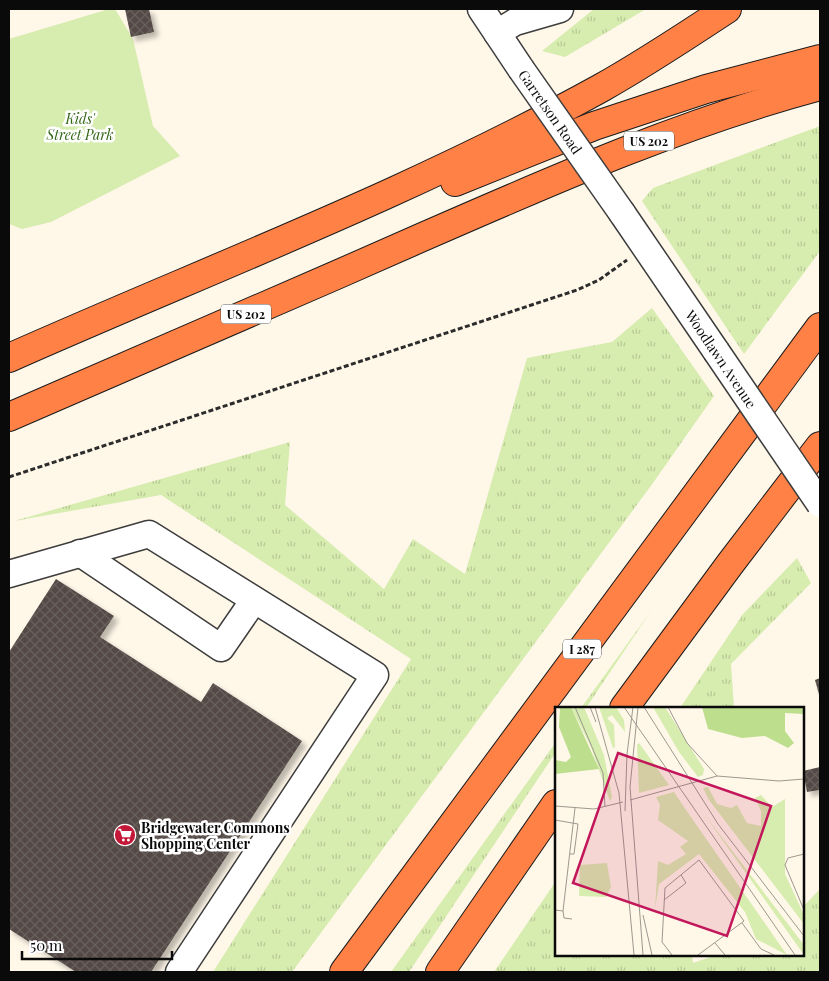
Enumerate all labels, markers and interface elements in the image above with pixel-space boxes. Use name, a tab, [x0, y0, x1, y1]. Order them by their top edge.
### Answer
street label: Garretson Road	[515, 66, 587, 157]
park label: Kids' Street Park	[45, 109, 114, 144]
road number: US 202	[624, 132, 674, 150]
road number: US 202	[221, 304, 271, 324]
street label: Woodlawn Avenue	[681, 305, 761, 412]
road number: I 287	[563, 640, 601, 659]
inset map	[555, 707, 804, 956]
place label: Bridgewater Commons Shopping Center	[141, 818, 290, 853]
supermarket icon: Bridgewater Commons Shopping Center	[113, 823, 137, 847]
scale bar	[22, 928, 172, 960]
text: 50 m	[30, 935, 63, 955]

